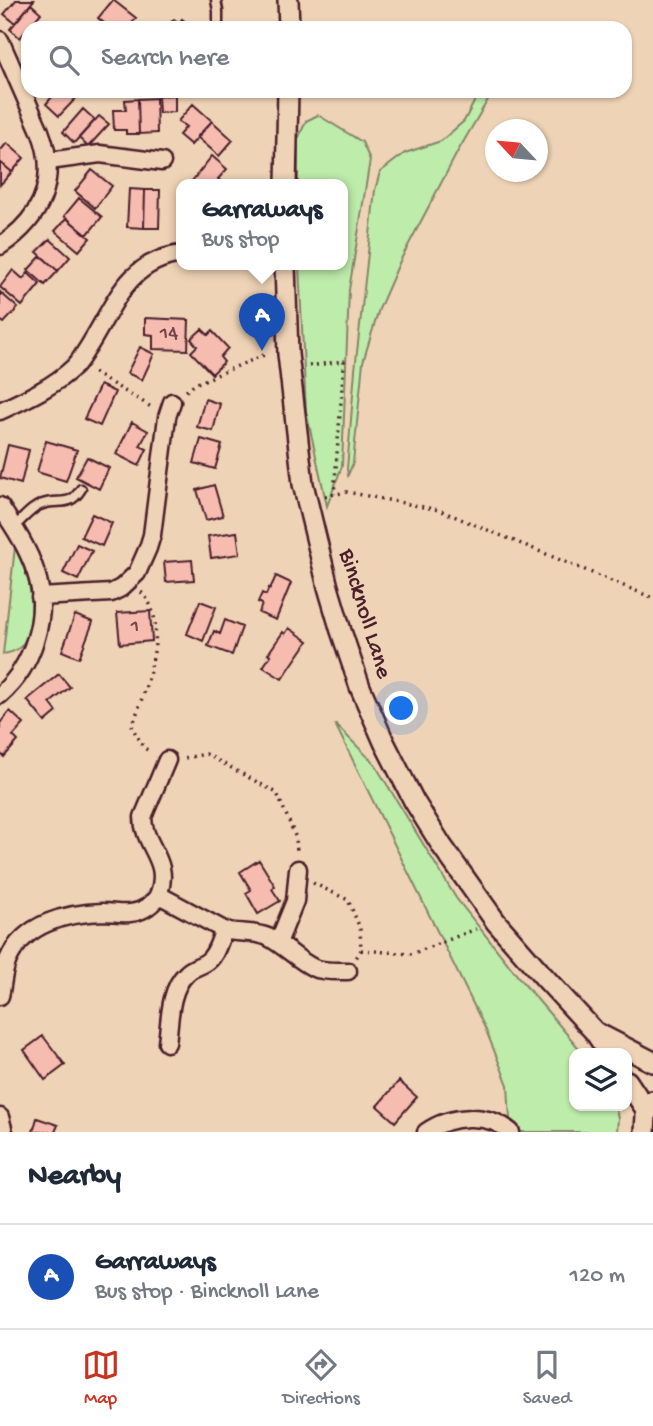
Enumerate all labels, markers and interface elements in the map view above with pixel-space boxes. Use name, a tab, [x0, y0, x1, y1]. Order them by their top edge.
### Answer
search box	[21, 21, 632, 98]
icon: search	[45, 41, 83, 79]
text: Search here	[101, 44, 229, 75]
north arrow	[485, 119, 548, 182]
popup	[176, 179, 348, 270]
text: Garraways	[202, 196, 322, 227]
text: Bus stop	[202, 227, 279, 254]
pin: A	[239, 293, 285, 351]
house number: 14	[159, 322, 178, 347]
street label: Bincknoll Lane	[330, 545, 398, 683]
house number: 1	[130, 615, 139, 640]
your location	[384, 691, 418, 725]
map controls	[569, 1048, 632, 1111]
button: layers	[569, 1048, 632, 1111]
text: Nearby	[28, 1160, 121, 1195]
text: Garraways	[95, 1248, 216, 1279]
text: A	[44, 1263, 58, 1290]
text: 120 m	[570, 1263, 625, 1290]
text: Bus stop · Bincknoll Lane	[95, 1279, 319, 1306]
tab: Map	[82, 1346, 120, 1411]
tab: Directions	[283, 1346, 360, 1411]
tab: Saved	[523, 1346, 571, 1411]

